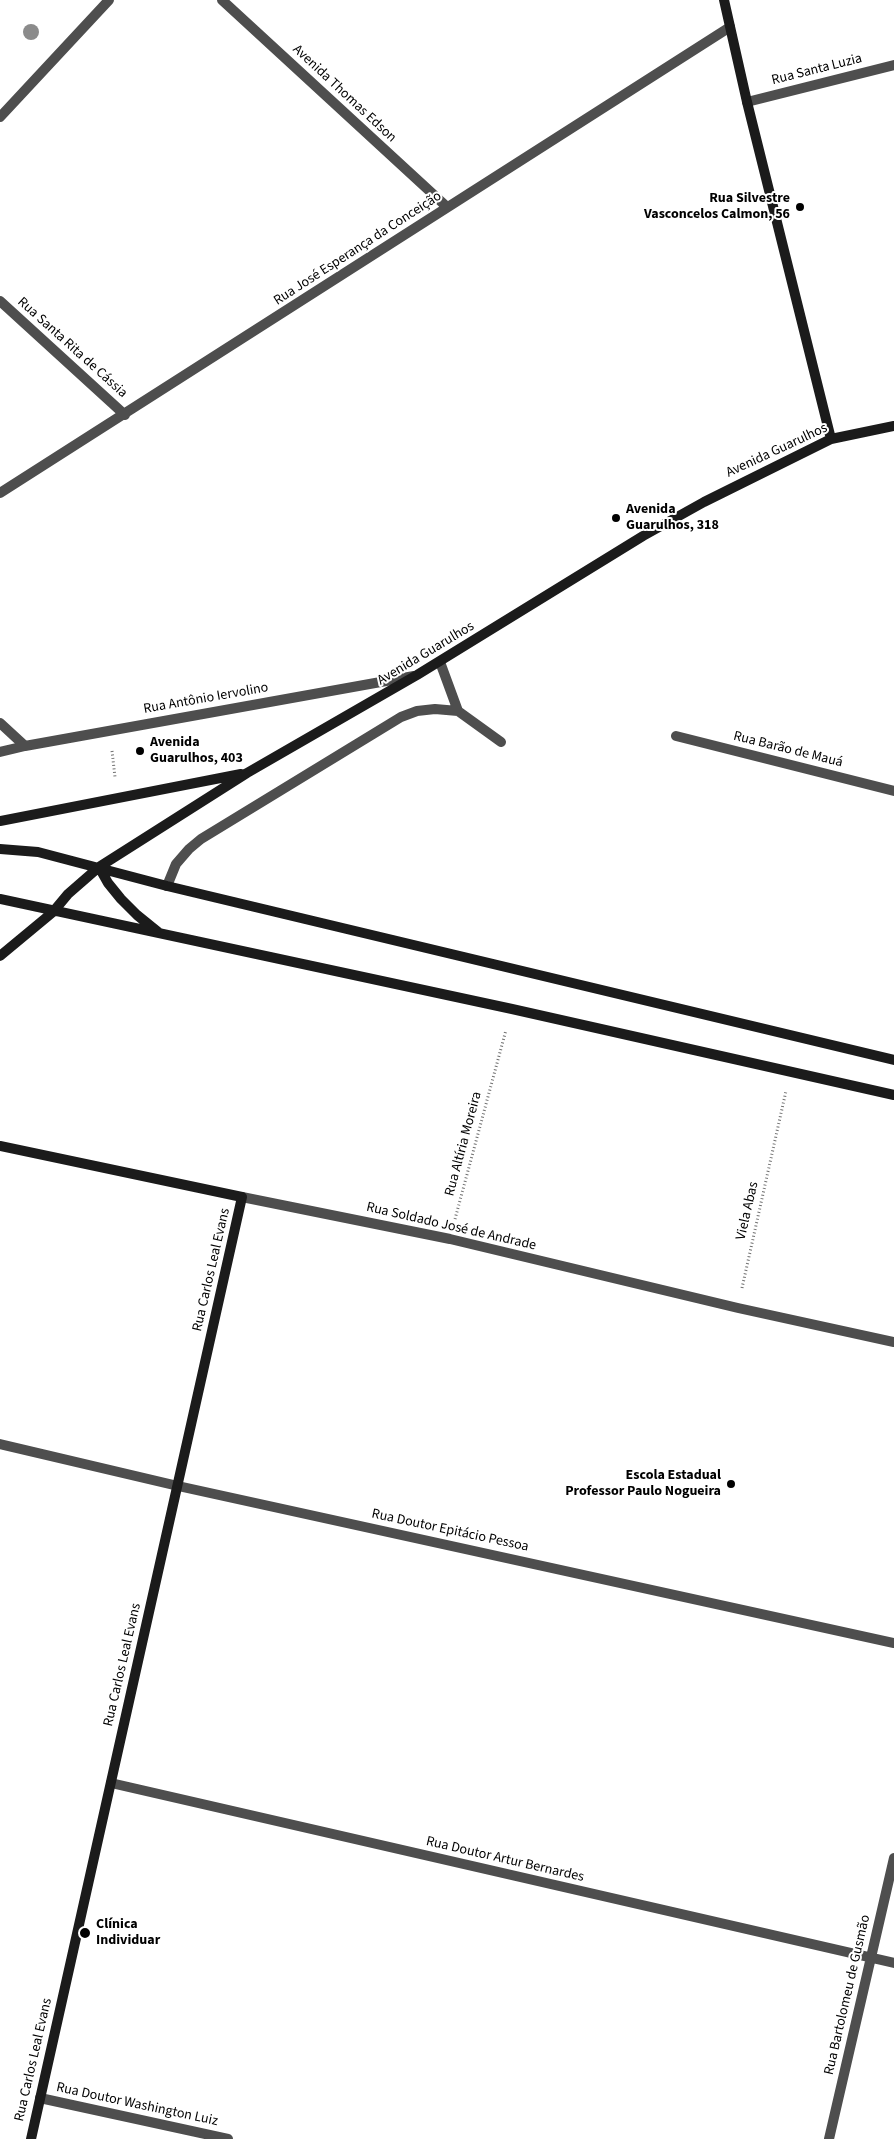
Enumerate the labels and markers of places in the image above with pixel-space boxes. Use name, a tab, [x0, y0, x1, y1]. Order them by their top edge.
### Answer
place label: Rua Silvestre Vasconcelos Calmon, 56	[644, 191, 790, 223]
marker: Rua Silvestre Vasconcelos Calmon, 56	[794, 201, 806, 213]
place label: Avenida Guarulhos, 318	[626, 502, 719, 534]
marker: Avenida Guarulhos, 318	[610, 512, 622, 524]
place label: Avenida Guarulhos, 403	[150, 735, 243, 768]
marker: Avenida Guarulhos, 403	[134, 745, 146, 757]
place label: Escola Estadual Professor Paulo Nogueira	[565, 1468, 721, 1500]
marker: Escola Estadual Professor Paulo Nogueira	[725, 1478, 737, 1490]
place label: Clínica Individuar	[96, 1917, 160, 1950]
marker: Clínica Individuar	[78, 1926, 92, 1940]

